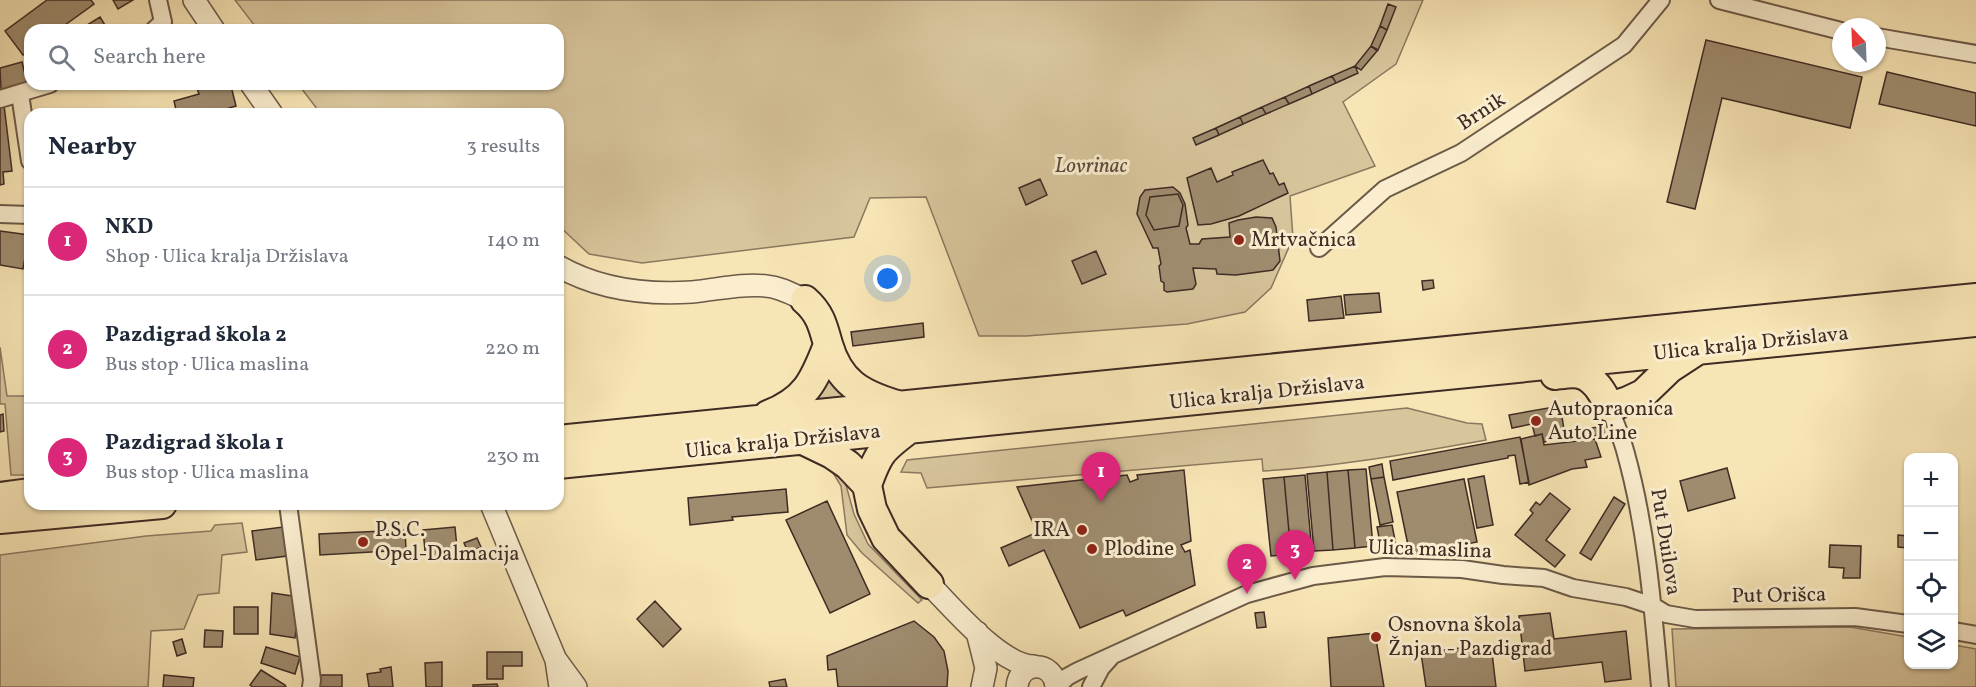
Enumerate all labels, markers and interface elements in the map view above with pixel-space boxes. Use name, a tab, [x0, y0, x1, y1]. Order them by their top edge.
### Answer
north arrow	[1832, 18, 1886, 72]
search box	[24, 24, 564, 90]
icon: search	[45, 41, 78, 74]
text: Search here	[93, 42, 206, 73]
street label: Brnik	[1452, 85, 1512, 138]
text: Nearby	[48, 129, 137, 165]
text: 3 results	[466, 133, 540, 161]
park label: Lovrinac	[1055, 152, 1128, 181]
text: NKD	[105, 212, 153, 243]
place label: Mrtvačnica	[1251, 226, 1356, 255]
text: 1	[63, 227, 72, 255]
text: 140 m	[487, 227, 540, 255]
marker: Mrtvačnica	[1232, 233, 1246, 247]
text: Shop · Ulica kralja Držislava	[105, 243, 349, 271]
your location	[873, 264, 902, 293]
street label: Ulica kralja Držislava	[1652, 319, 1850, 369]
text: Pazdigrad škola 2	[105, 320, 287, 351]
text: 2	[62, 335, 73, 363]
text: 220 m	[485, 335, 540, 363]
text: Bus stop · Ulica maslina	[105, 351, 309, 379]
street label: Ulica kralja Držislava	[1168, 368, 1366, 418]
place label: Autopraonica Auto Line	[1548, 395, 1674, 448]
marker: Autopraonica Auto Line	[1529, 414, 1543, 428]
street label: Ulica kralja Držislava	[684, 417, 882, 467]
text: Pazdigrad škola 1	[105, 428, 284, 459]
text: 3	[62, 443, 73, 471]
text: 230 m	[486, 443, 540, 471]
pin: 1	[1082, 452, 1120, 502]
map controls	[1904, 453, 1958, 669]
button: +	[1904, 453, 1958, 507]
text: Bus stop · Ulica maslina	[105, 459, 309, 487]
street label: Put Duilova	[1642, 486, 1688, 598]
button: −	[1904, 507, 1958, 561]
place label: P.S.C. Opel-Dalmacija	[375, 516, 520, 569]
place label: IRA	[1033, 516, 1070, 545]
marker: IRA	[1075, 523, 1089, 537]
pin: 3	[1276, 530, 1314, 580]
street label: Ulica maslina	[1367, 533, 1493, 567]
marker: P.S.C. Opel-Dalmacija	[356, 535, 370, 549]
place label: Plodine	[1104, 535, 1174, 564]
marker: Plodine	[1085, 542, 1099, 556]
pin: 2	[1228, 544, 1266, 594]
button: locate	[1904, 561, 1958, 615]
street label: Put Orišca	[1731, 581, 1827, 611]
place label: Osnovna škola Žnjan - Pazdigrad	[1388, 611, 1552, 664]
button: layers	[1904, 615, 1958, 669]
marker: Osnovna škola Žnjan - Pazdigrad	[1369, 630, 1383, 644]

